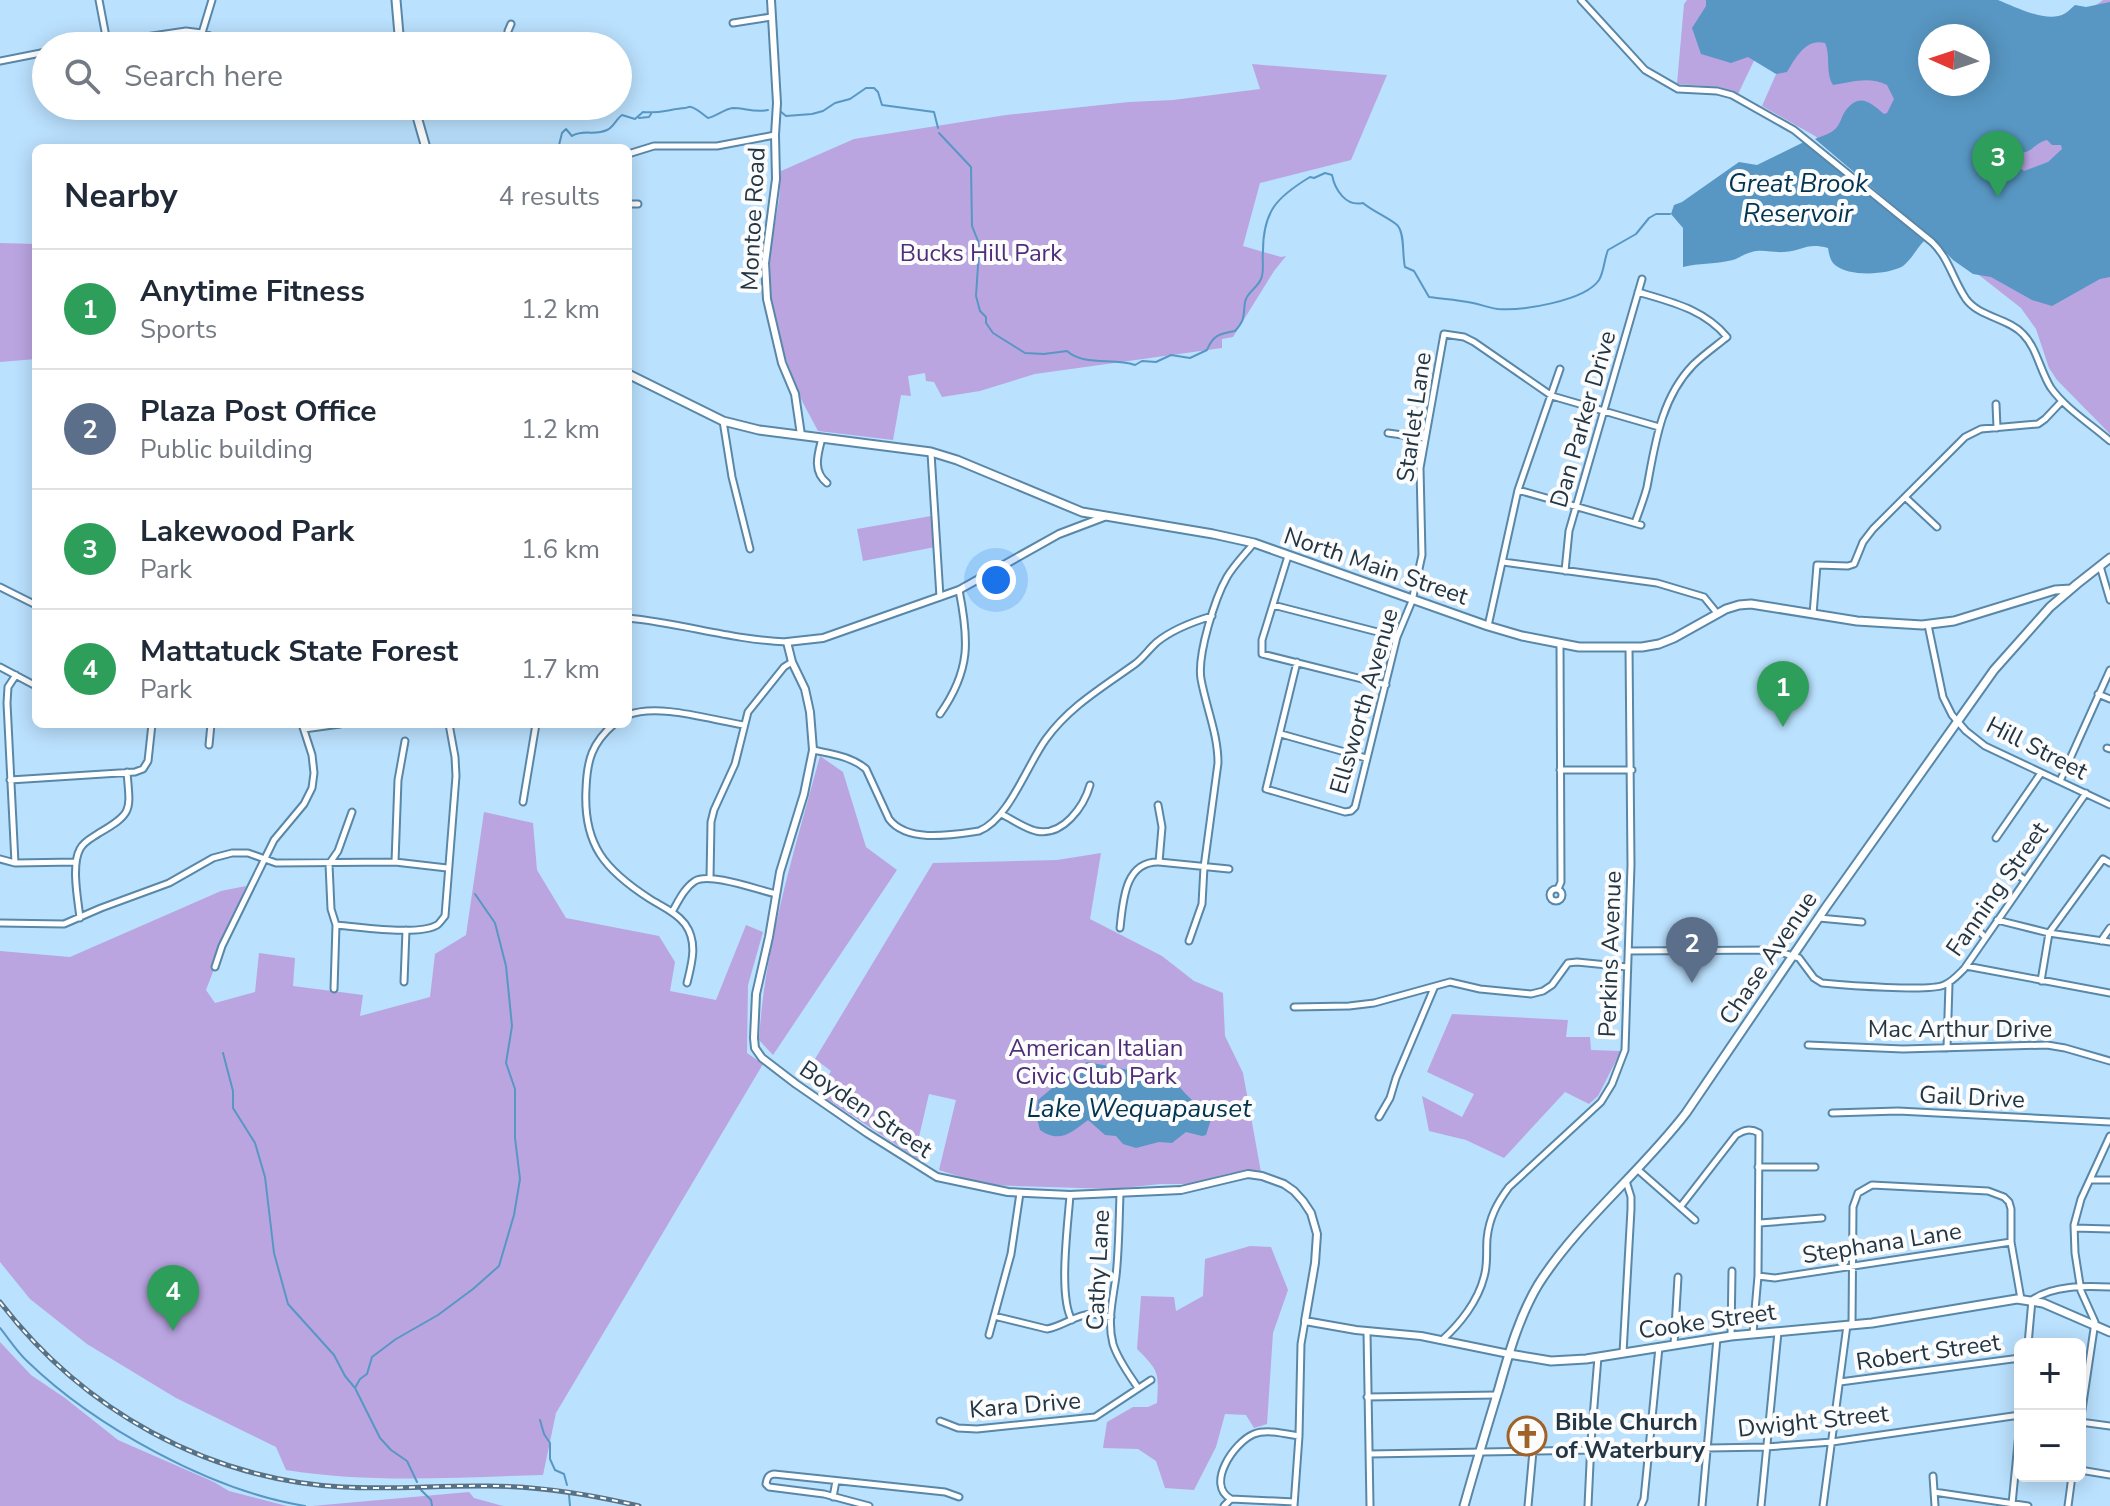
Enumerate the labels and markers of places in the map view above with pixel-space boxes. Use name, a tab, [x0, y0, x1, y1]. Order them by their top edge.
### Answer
pin: 3	[1972, 131, 2024, 197]
pin: 1	[1757, 661, 1809, 727]
pin: 2	[1666, 917, 1718, 983]
pin: 4	[147, 1265, 199, 1331]
place label: Bible Church of Waterbury	[1555, 1406, 1705, 1466]
church icon: Bible Church of Waterbury	[1506, 1415, 1548, 1457]

